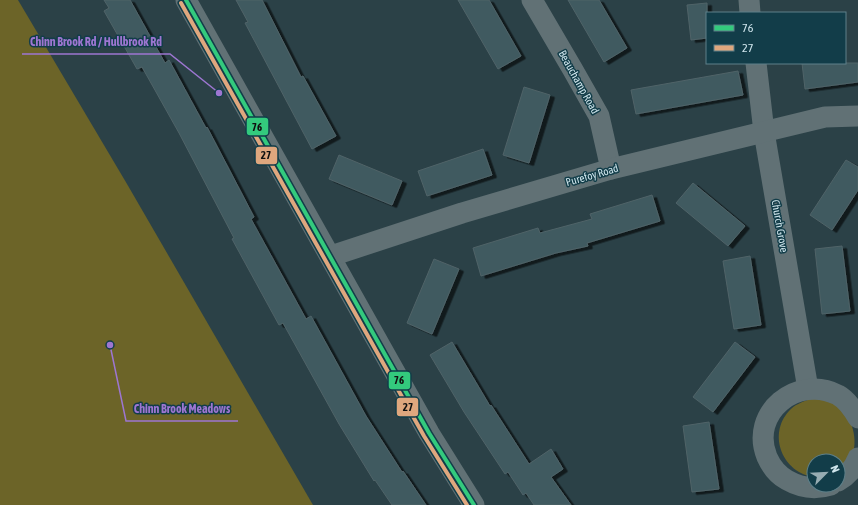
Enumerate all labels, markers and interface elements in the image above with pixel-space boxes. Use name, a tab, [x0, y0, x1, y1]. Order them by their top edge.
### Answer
legend	[706, 12, 846, 64]
text: 76	[742, 21, 754, 35]
callout: Chinn Brook Rd / Hullbrook Rd	[22, 30, 170, 54]
text: Chinn Brook Rd / Hullbrook Rd	[30, 35, 162, 49]
text: 27	[742, 41, 754, 55]
street label: Beauchamp Road	[557, 48, 601, 116]
line badge: 76	[246, 117, 269, 136]
text: 76	[252, 121, 262, 133]
line badge: 27	[255, 146, 278, 165]
text: 27	[261, 149, 271, 161]
street label: Purefoy Road	[564, 162, 620, 188]
street label: Church Grove	[769, 199, 791, 253]
line badge: 76	[388, 371, 411, 390]
text: 76	[394, 374, 404, 386]
callout: Chinn Brook Meadows	[126, 397, 238, 421]
line badge: 27	[396, 397, 419, 417]
text: 27	[403, 401, 413, 413]
text: Chinn Brook Meadows	[134, 402, 231, 416]
north arrow	[806, 453, 846, 493]
text: N	[828, 464, 842, 474]

